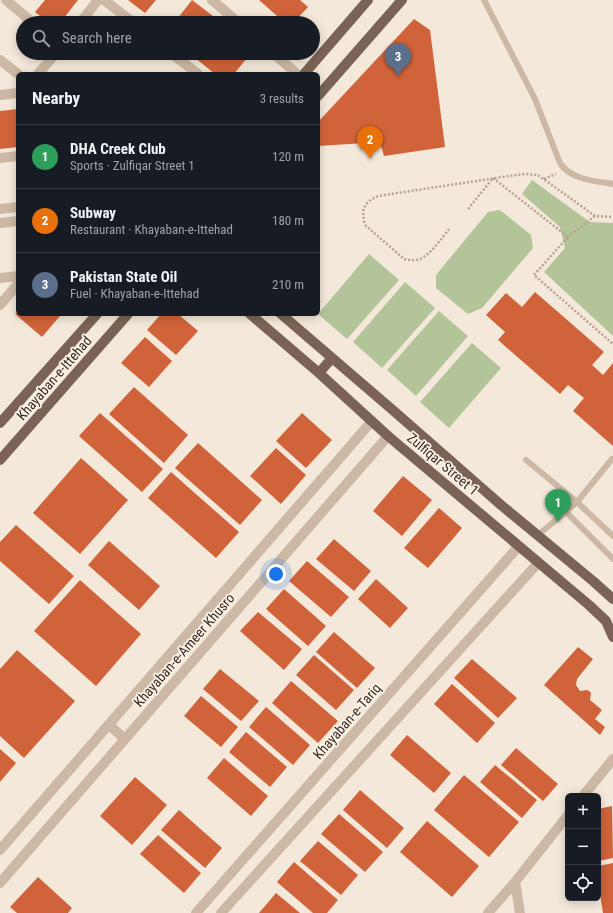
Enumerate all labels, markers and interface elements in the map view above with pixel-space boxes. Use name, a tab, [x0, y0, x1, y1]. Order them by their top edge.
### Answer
search box	[16, 16, 320, 60]
icon: search	[30, 27, 52, 49]
text: Search here	[62, 29, 132, 47]
pin: 3	[385, 43, 411, 76]
text: Nearby	[32, 88, 80, 108]
text: 3 results	[260, 91, 304, 106]
pin: 2	[357, 126, 383, 159]
text: DHA Creek Club	[70, 140, 166, 158]
text: 1	[42, 149, 48, 164]
text: 120 m	[272, 149, 304, 164]
text: Sports · Zulfiqar Street 1	[70, 158, 195, 173]
text: Subway	[70, 204, 116, 222]
text: 2	[42, 213, 48, 228]
text: 180 m	[272, 213, 304, 228]
text: Restaurant · Khayaban-e-Ittehad	[70, 222, 233, 237]
text: Pakistan State Oil	[70, 268, 177, 286]
text: 3	[42, 277, 48, 292]
text: 210 m	[272, 277, 304, 292]
text: Fuel · Khayaban-e-Ittehad	[70, 286, 199, 301]
street label: Khayaban-e-Ittehad	[13, 333, 95, 423]
street label: Zulfiqar Street 1	[404, 430, 482, 498]
pin: 1	[545, 489, 571, 522]
your location	[266, 564, 286, 584]
street label: Khayaban-e-Ameer Khusro	[130, 590, 238, 710]
street label: Khayaban-e-Tariq	[310, 680, 384, 762]
map controls	[565, 793, 601, 901]
button: +	[565, 793, 601, 829]
button: −	[565, 829, 601, 865]
button: locate	[565, 865, 601, 901]

